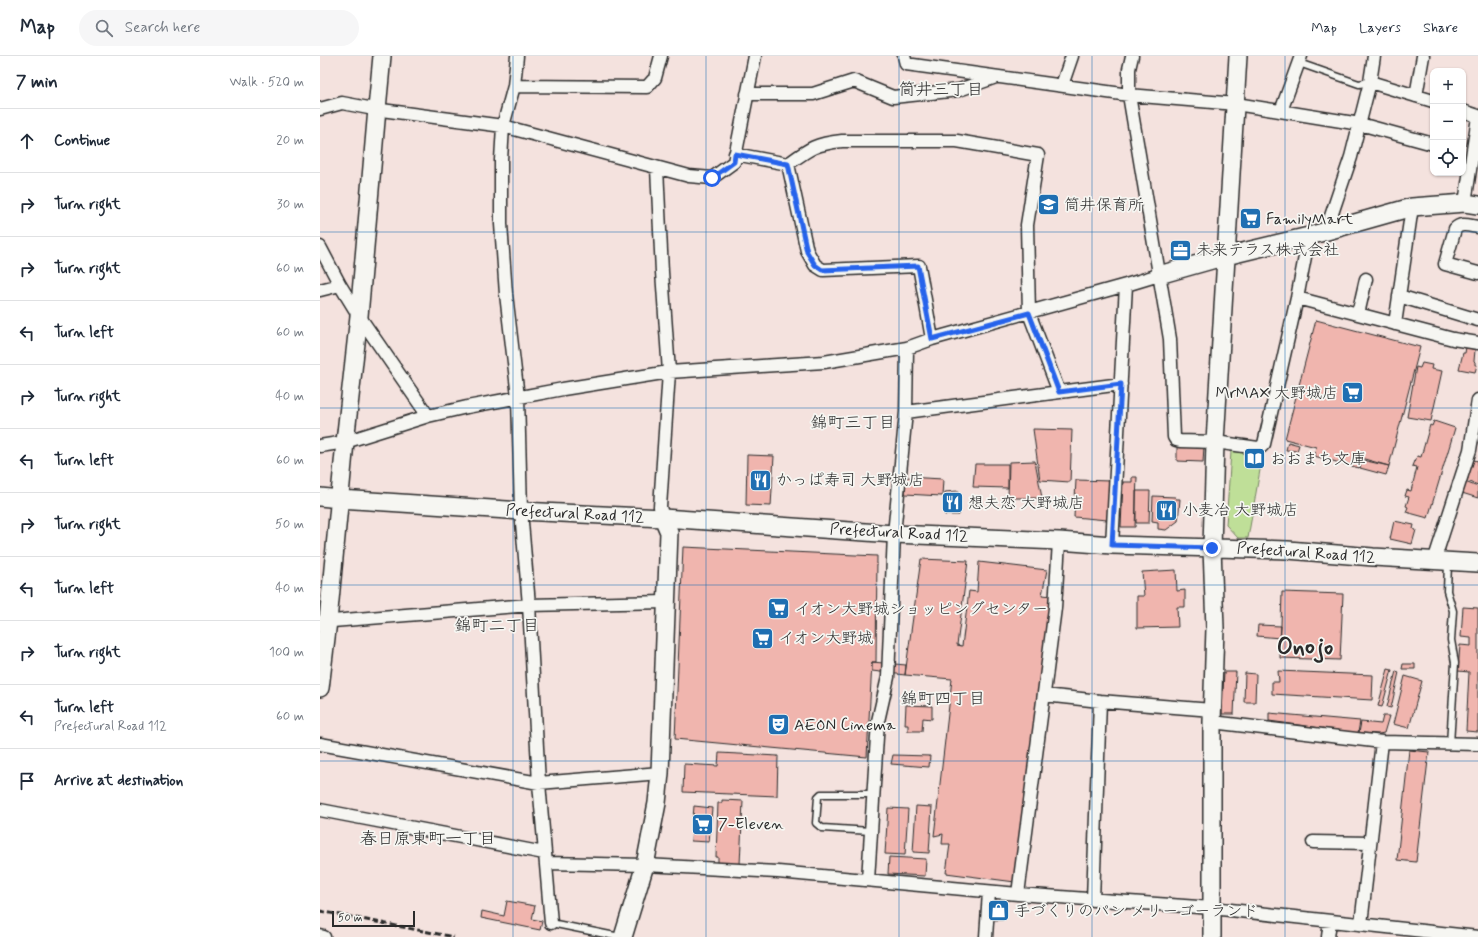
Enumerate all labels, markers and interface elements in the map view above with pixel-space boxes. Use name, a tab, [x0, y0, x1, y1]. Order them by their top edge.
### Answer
search box	[79, 10, 359, 46]
text: Map	[20, 15, 55, 40]
icon: search	[93, 17, 115, 39]
text: Search here	[125, 18, 200, 38]
text: Map	[1311, 19, 1337, 37]
text: Layers	[1359, 19, 1401, 37]
text: Share	[1423, 19, 1458, 37]
map controls	[1430, 68, 1466, 176]
button: +	[1430, 68, 1466, 104]
text: 7 min	[16, 71, 58, 93]
text: Walk · 520 m	[230, 74, 304, 91]
district label: 筒井三丁目	[899, 79, 984, 101]
button: −	[1430, 104, 1466, 140]
icon: ahead	[16, 130, 38, 152]
text: Continue	[54, 131, 110, 151]
text: 20 m	[276, 132, 304, 149]
button: locate	[1430, 140, 1466, 176]
route start	[703, 169, 721, 187]
school or university icon: 筒井保育所	[1035, 192, 1061, 218]
icon: right	[16, 194, 38, 216]
text: Turn right	[54, 195, 121, 215]
place label: 筒井保育所	[1064, 195, 1144, 216]
text: 30 m	[277, 196, 304, 213]
supermarket icon: FamilyMart	[1238, 206, 1264, 232]
place label: FamilyMart	[1266, 209, 1354, 230]
office icon: 未来テラス株式会社	[1168, 237, 1194, 263]
place label: 未来テラス株式会社	[1196, 240, 1339, 261]
icon: right	[16, 258, 38, 280]
text: Turn right	[54, 259, 121, 279]
text: 60 m	[276, 260, 304, 277]
icon: left	[16, 322, 38, 344]
text: Turn left	[54, 323, 114, 343]
text: 60 m	[276, 324, 304, 341]
supermarket icon: MrMAX 大野城店	[1340, 380, 1366, 406]
place label: MrMAX 大野城店	[1215, 383, 1338, 404]
icon: right	[16, 386, 38, 408]
text: Turn right	[54, 387, 121, 407]
text: 40 m	[275, 388, 304, 405]
district label: 錦町三丁目	[811, 412, 896, 434]
library icon: おおまち文庫	[1241, 446, 1267, 472]
place label: おおまち文庫	[1270, 449, 1366, 470]
icon: left	[16, 450, 38, 472]
text: Turn left	[54, 451, 114, 471]
text: 60 m	[276, 452, 304, 469]
restaurant icon: かっぱ寿司 大野城店	[747, 467, 773, 493]
place label: かっぱ寿司 大野城店	[776, 470, 924, 491]
restaurant icon: 想夫恋 大野城店	[939, 490, 965, 516]
place label: 想夫恋 大野城店	[968, 493, 1084, 514]
restaurant icon: 小麦冶 大野城店	[1153, 497, 1179, 523]
street label: Prefectural Road 112	[505, 500, 645, 528]
place label: 小麦冶 大野城店	[1182, 500, 1298, 521]
icon: right	[16, 514, 38, 536]
text: Turn right	[54, 515, 121, 535]
text: 50 m	[275, 516, 304, 533]
street label: Prefectural Road 112	[829, 519, 969, 547]
street label: Prefectural Road 112	[1236, 538, 1376, 568]
route end	[1203, 539, 1221, 557]
icon: left	[16, 578, 38, 600]
text: Turn left	[54, 579, 114, 599]
text: 40 m	[275, 580, 304, 597]
supermarket icon: イオン大野城ショッピングセンター	[765, 596, 791, 622]
place label: イオン大野城ショッピングセンター	[794, 599, 1048, 620]
district label: 錦町二丁目	[455, 615, 540, 637]
supermarket icon: イオン大野城	[750, 625, 776, 651]
place label: イオン大野城	[778, 628, 873, 649]
district label: Onojo	[1277, 632, 1333, 663]
icon: right	[16, 642, 38, 664]
text: Turn right	[54, 643, 121, 663]
text: 100 m	[269, 644, 304, 661]
district label: 錦町四丁目	[901, 688, 986, 710]
text: Turn left	[54, 698, 114, 718]
icon: left	[16, 706, 38, 728]
text: 60 m	[276, 708, 304, 725]
theatre icon: AEON Cinema	[766, 712, 792, 738]
place label: AEON Cinema	[794, 715, 896, 736]
text: Prefectural Road 112	[54, 718, 167, 735]
icon: arrive	[16, 770, 38, 792]
text: Arrive at destination	[54, 771, 183, 791]
supermarket icon: 7-Eleven	[689, 811, 715, 837]
place label: 7-Eleven	[718, 814, 784, 835]
district label: 春日原東町一丁目	[360, 828, 496, 850]
shop icon: 手づくりのパン メリーゴーランド	[986, 898, 1012, 924]
place label: 手づくりのパン メリーゴーランド	[1014, 901, 1258, 922]
scale bar	[332, 909, 415, 928]
text: 50 m	[338, 911, 363, 925]

